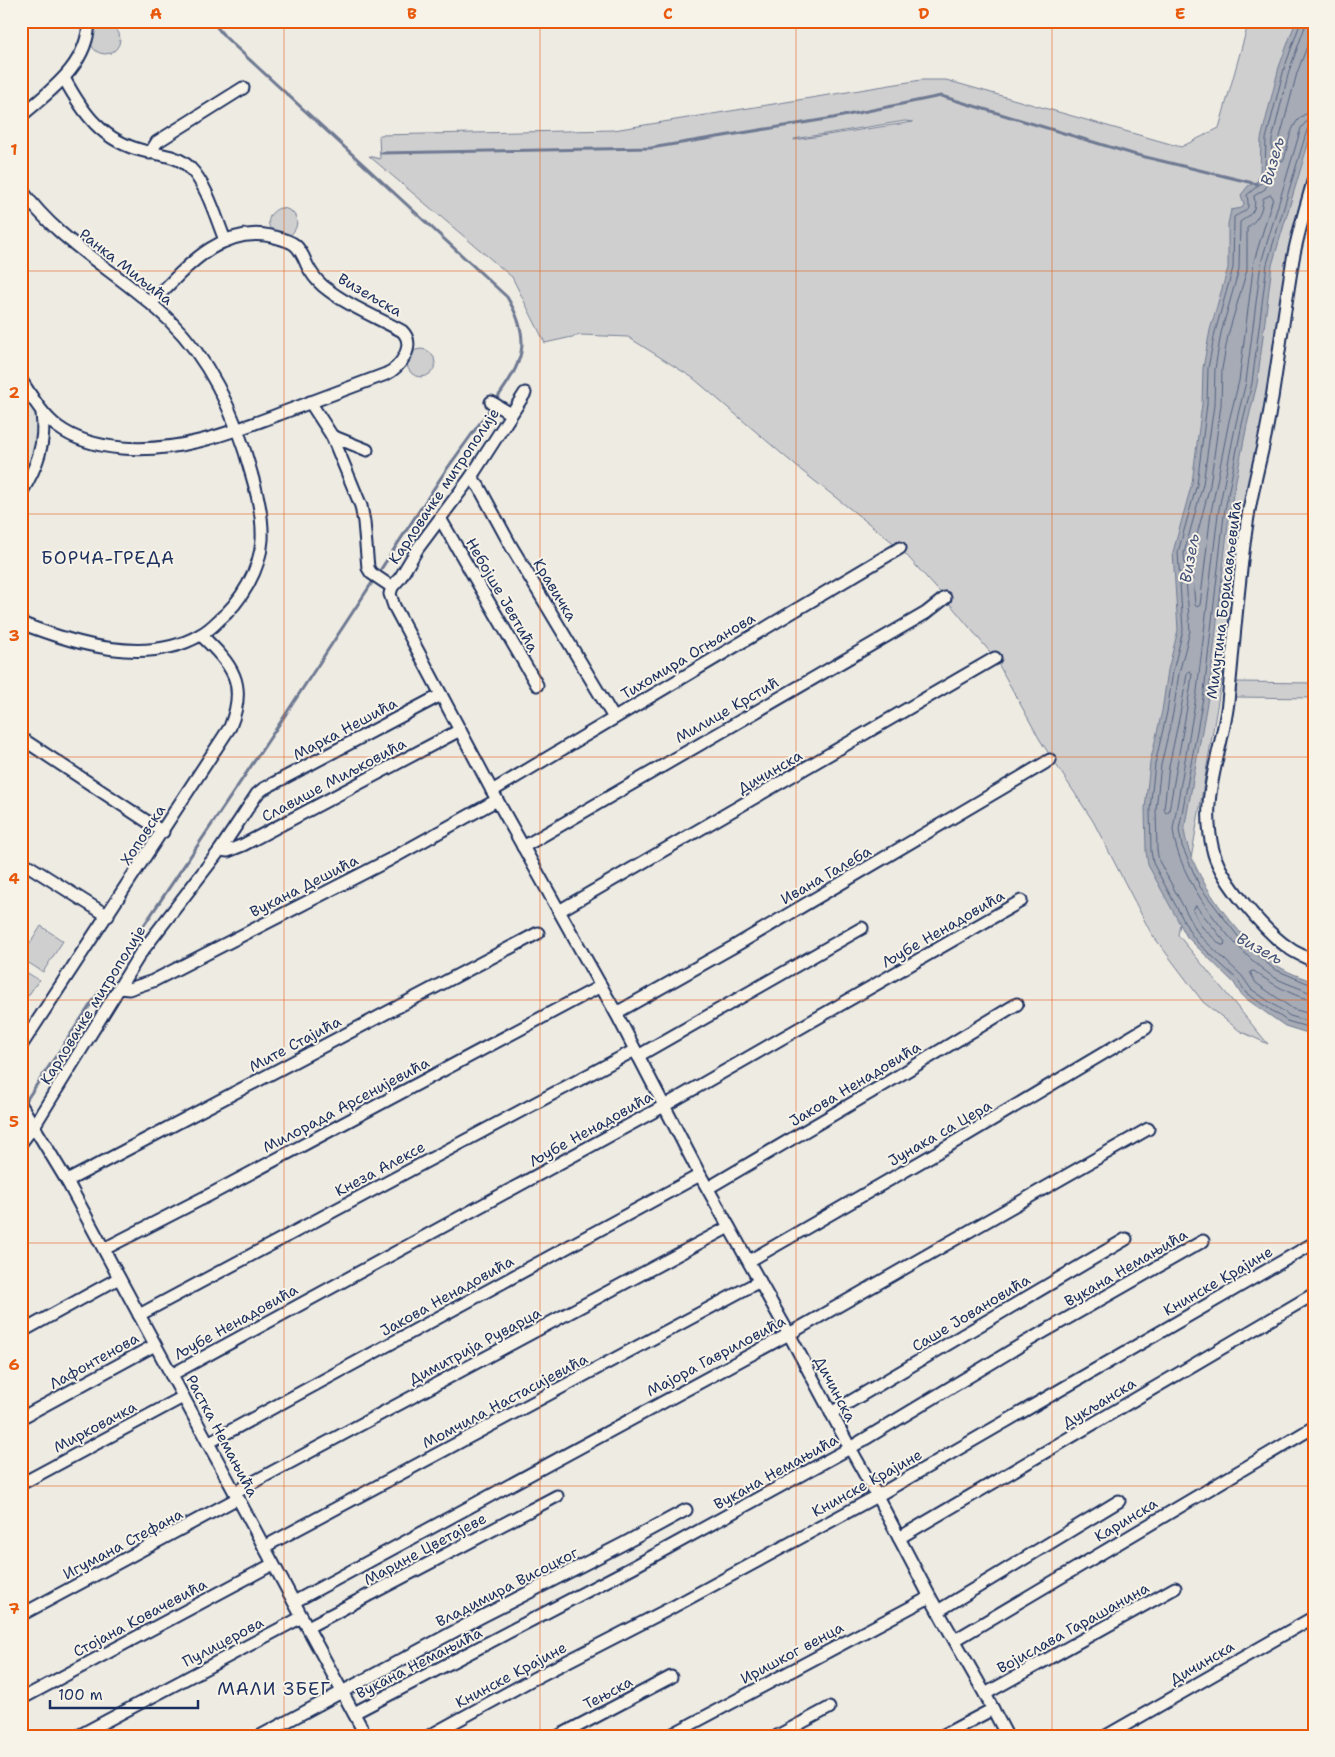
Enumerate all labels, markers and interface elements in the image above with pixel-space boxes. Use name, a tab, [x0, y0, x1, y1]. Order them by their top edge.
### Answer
text: A	[150, 3, 162, 24]
text: B	[407, 3, 417, 24]
text: C	[663, 3, 673, 24]
text: D	[918, 3, 930, 24]
text: E	[1175, 3, 1185, 24]
water label: Визељ	[1256, 134, 1289, 188]
text: 1	[10, 139, 18, 160]
street label: Ранка Миљића	[75, 224, 177, 310]
street label: Визељска	[334, 269, 406, 322]
text: 2	[8, 382, 20, 403]
street label: Карловачке митрополије	[384, 404, 504, 568]
street label: Милутина Борисављевића	[1202, 499, 1246, 700]
water label: Визељ	[1175, 532, 1204, 584]
street label: Небојше Јевтића	[461, 534, 543, 656]
district label: БОРЧА-ГРЕДА	[41, 546, 175, 570]
street label: Кравичка	[529, 555, 582, 625]
street label: Тихомира Огњанова	[617, 608, 759, 704]
text: 3	[8, 625, 20, 646]
street label: Милице Крстић	[671, 672, 783, 748]
street label: Марка Нешића	[289, 693, 401, 765]
street label: Славише Миљковића	[258, 733, 410, 827]
street label: Дичинска	[734, 745, 807, 799]
street label: Хоповска	[116, 800, 170, 869]
street label: Ивана Галеба	[777, 841, 875, 909]
street label: Вукана Дешића	[247, 850, 362, 922]
text: 4	[8, 868, 20, 889]
street label: Љубе Ненадовића	[878, 885, 1009, 972]
street label: Карловачке митрополије	[36, 922, 150, 1088]
water label: Визељ	[1233, 928, 1287, 969]
street label: Мите Стајића	[245, 1011, 345, 1077]
street label: Јакова Ненадовића	[786, 1037, 925, 1131]
street label: Милорада Арсенијевића	[259, 1052, 433, 1157]
street label: Љубе Ненадовића	[526, 1086, 657, 1171]
street label: Јунака са Цера	[885, 1095, 996, 1171]
text: 5	[9, 1111, 19, 1132]
street label: Кнеза Алексе	[331, 1137, 429, 1201]
street label: Вукана Немањића	[1061, 1224, 1192, 1311]
street label: Книнске Крајине	[1160, 1242, 1276, 1320]
street label: Јакова Ненадовића	[377, 1251, 518, 1341]
street label: Саше Јовановића	[908, 1269, 1034, 1356]
street label: Љубе Ненадовића	[171, 1279, 302, 1364]
street label: Димитрија Руварца	[405, 1302, 545, 1389]
street label: Мајора Гавриловића	[643, 1311, 790, 1401]
street label: Лафонтенова	[46, 1328, 143, 1394]
street label: Момчила Настасијевића	[419, 1348, 592, 1453]
street label: Дичинска	[809, 1353, 861, 1426]
text: 6	[8, 1354, 20, 1375]
street label: Растка Немањића	[181, 1371, 263, 1501]
street label: Дукљанска	[1059, 1373, 1140, 1433]
street label: Мирковачка	[50, 1396, 141, 1457]
street label: Вукана Немањића	[710, 1429, 842, 1514]
street label: Книнске Крајине	[808, 1444, 926, 1522]
street label: Каринска	[1091, 1493, 1162, 1547]
street label: Игумана Стефана	[60, 1504, 187, 1584]
street label: Марине Цветајеве	[360, 1508, 490, 1590]
street label: Владимира Висоцког	[432, 1542, 582, 1632]
street label: Стојана Ковачевића	[70, 1574, 211, 1662]
street label: Војислава Гарашанина	[993, 1578, 1153, 1678]
text: 7	[8, 1598, 20, 1619]
street label: Пулицерова	[179, 1612, 268, 1672]
street label: Иришког венца	[737, 1617, 848, 1689]
street label: Вукана Немањића	[353, 1622, 486, 1703]
street label: Дичинска	[1166, 1636, 1239, 1690]
street label: Книнске Крајине	[452, 1637, 570, 1713]
street label: Тењска	[580, 1671, 637, 1714]
scale bar	[50, 1677, 198, 1709]
district label: МАЛИ ЗБЕГ	[217, 1677, 331, 1701]
text: 100 m	[58, 1685, 103, 1705]

